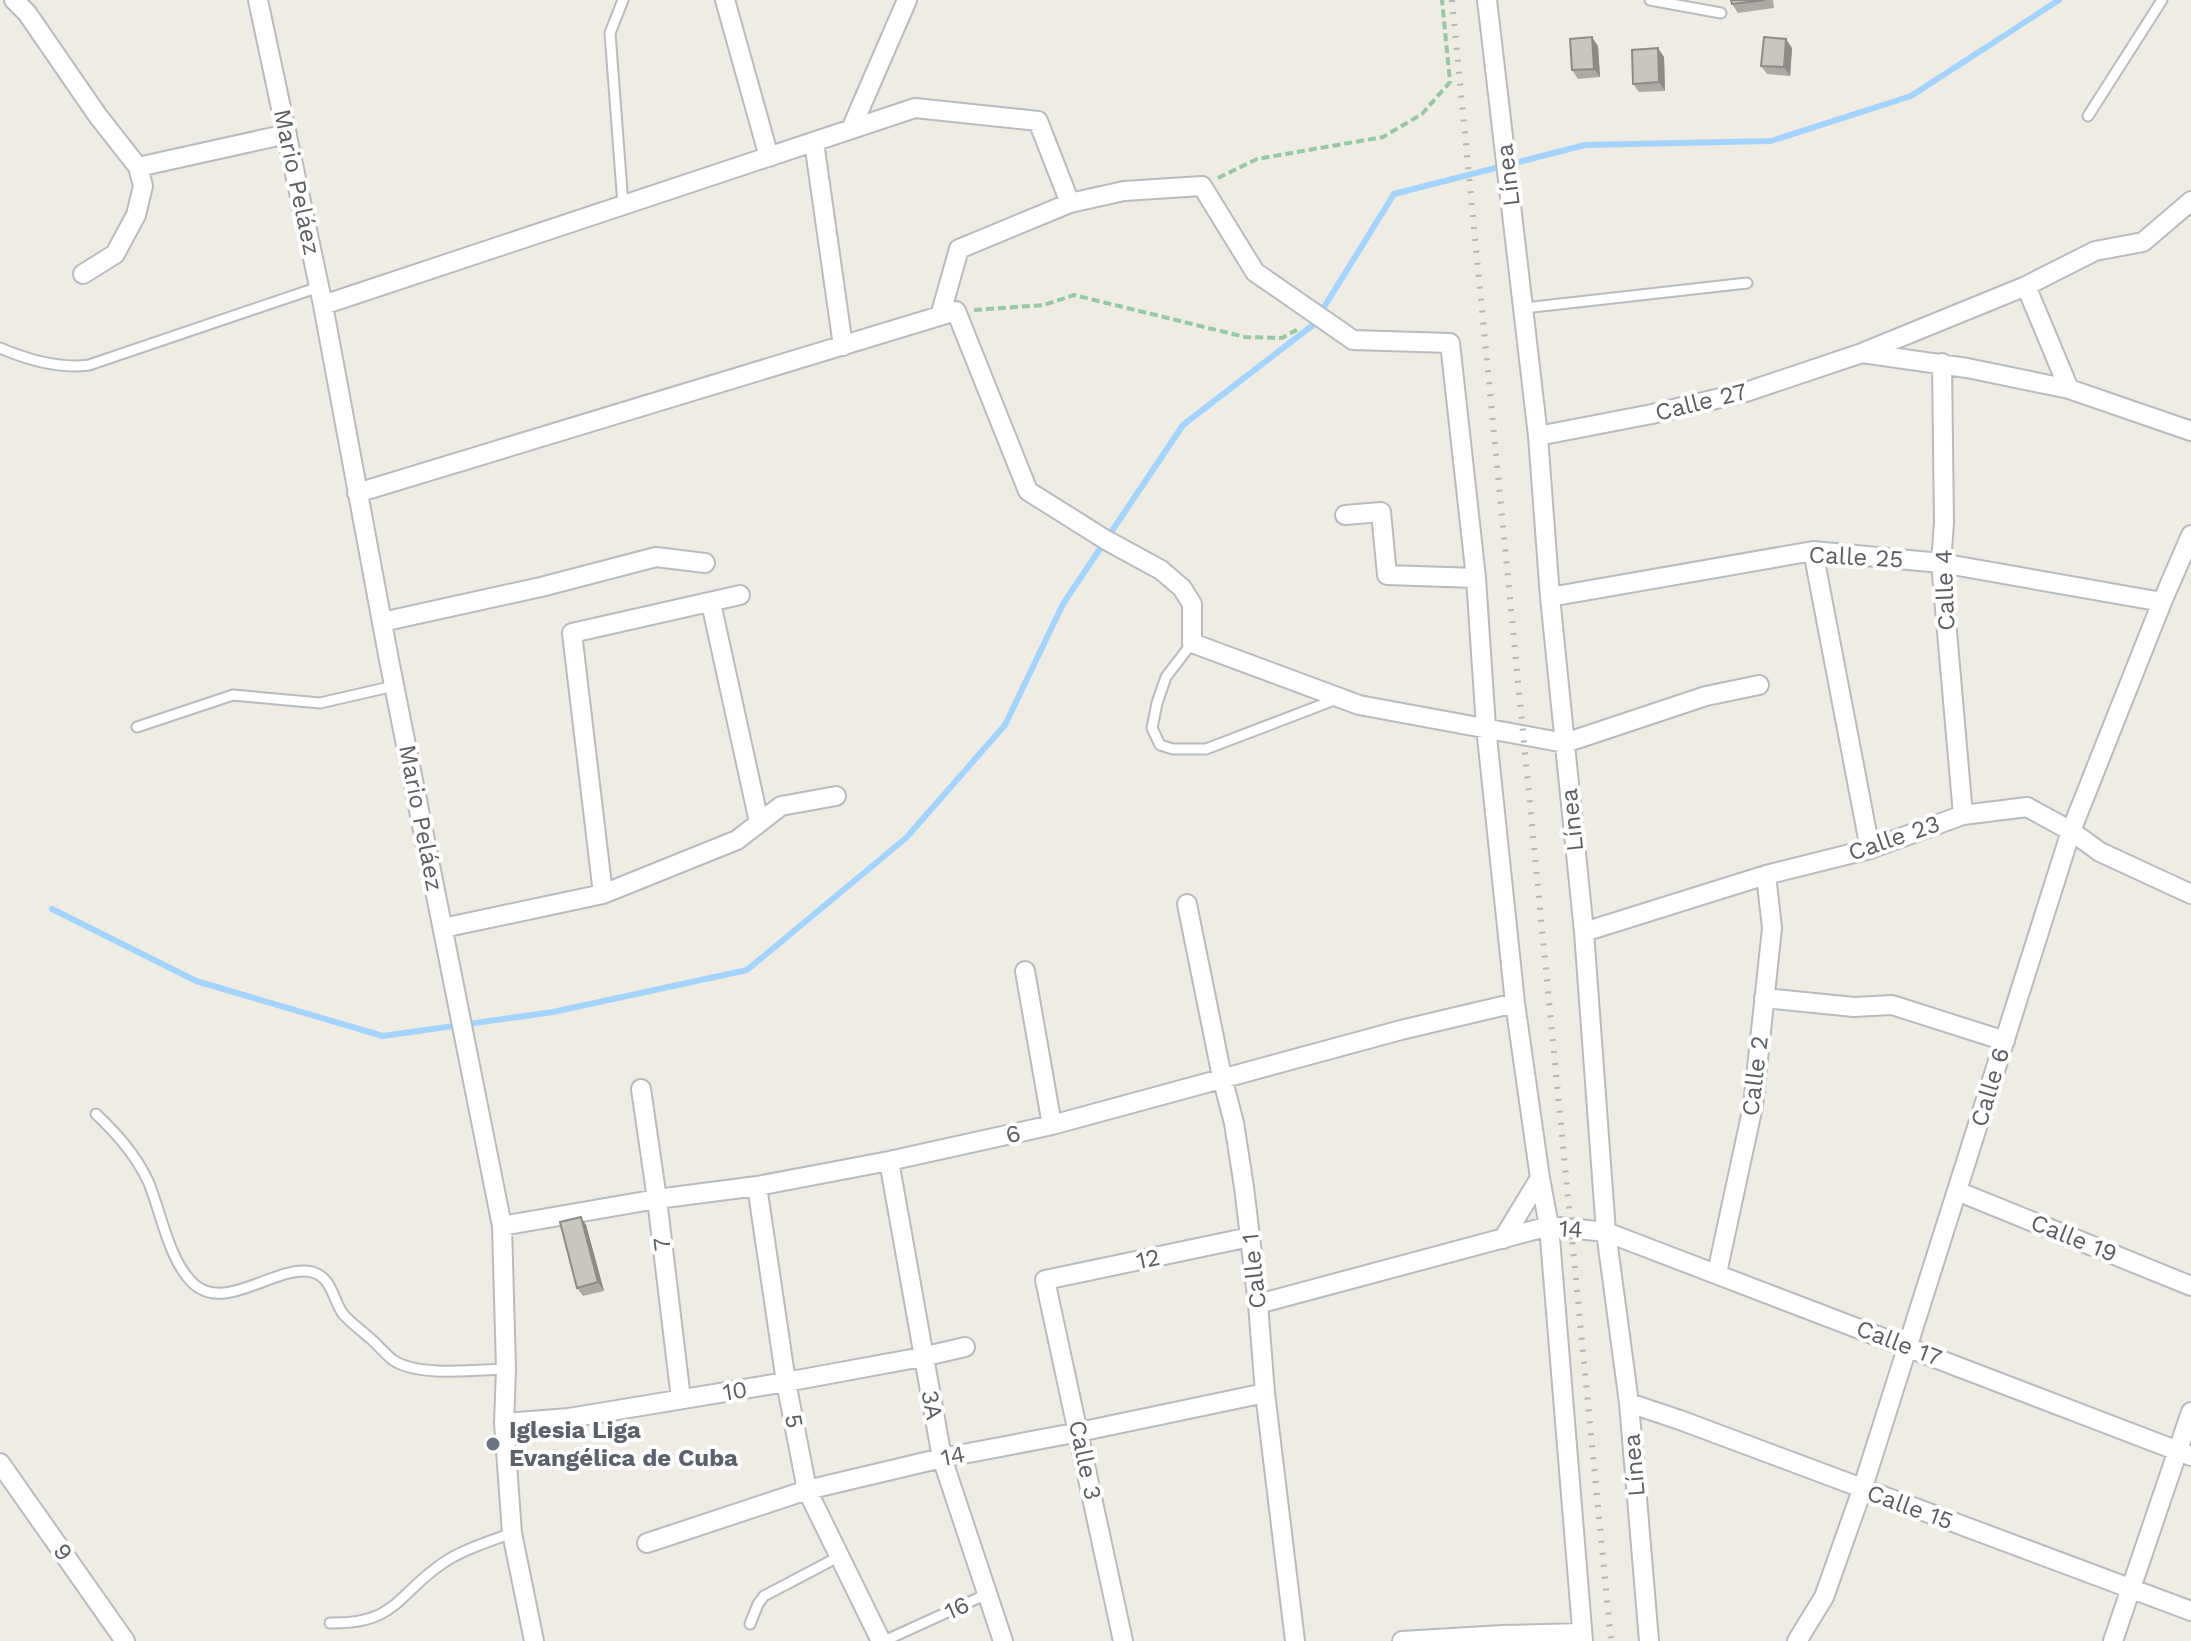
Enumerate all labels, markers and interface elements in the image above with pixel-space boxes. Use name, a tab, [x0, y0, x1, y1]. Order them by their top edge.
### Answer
street label: Mario Peláez	[268, 106, 326, 258]
street label: Línea	[1490, 142, 1526, 208]
street label: Calle 27	[1652, 377, 1750, 427]
street label: Calle 25	[1808, 541, 1904, 573]
street label: Calle 4	[1930, 549, 1960, 631]
street label: Mario Peláez	[393, 742, 449, 894]
street label: Línea	[1555, 787, 1589, 853]
street label: Calle 23	[1845, 809, 1943, 867]
street label: Calle 2	[1736, 1034, 1774, 1118]
street label: Calle 6	[1965, 1044, 2015, 1130]
street label: 6	[1003, 1119, 1023, 1149]
street label: Calle 19	[2027, 1208, 2121, 1268]
street label: 14	[1558, 1214, 1584, 1244]
street label: Calle 1	[1236, 1232, 1272, 1310]
street label: 7	[647, 1236, 677, 1252]
street label: 12	[1134, 1243, 1162, 1275]
street label: Calle 17	[1852, 1314, 1946, 1372]
street label: 10	[721, 1375, 749, 1407]
street label: 3A	[915, 1388, 949, 1422]
street label: 5	[779, 1411, 809, 1431]
place label: Iglesia Liga Evangélica de Cuba	[509, 1416, 738, 1472]
street label: Calle 3	[1063, 1418, 1107, 1502]
street label: Línea	[1617, 1432, 1651, 1498]
marker: Iglesia Liga Evangélica de Cuba	[484, 1435, 502, 1453]
street label: 14	[939, 1440, 967, 1472]
street label: Calle 15	[1863, 1479, 1957, 1535]
street label: 9	[47, 1538, 79, 1566]
street label: 16	[940, 1590, 974, 1626]

